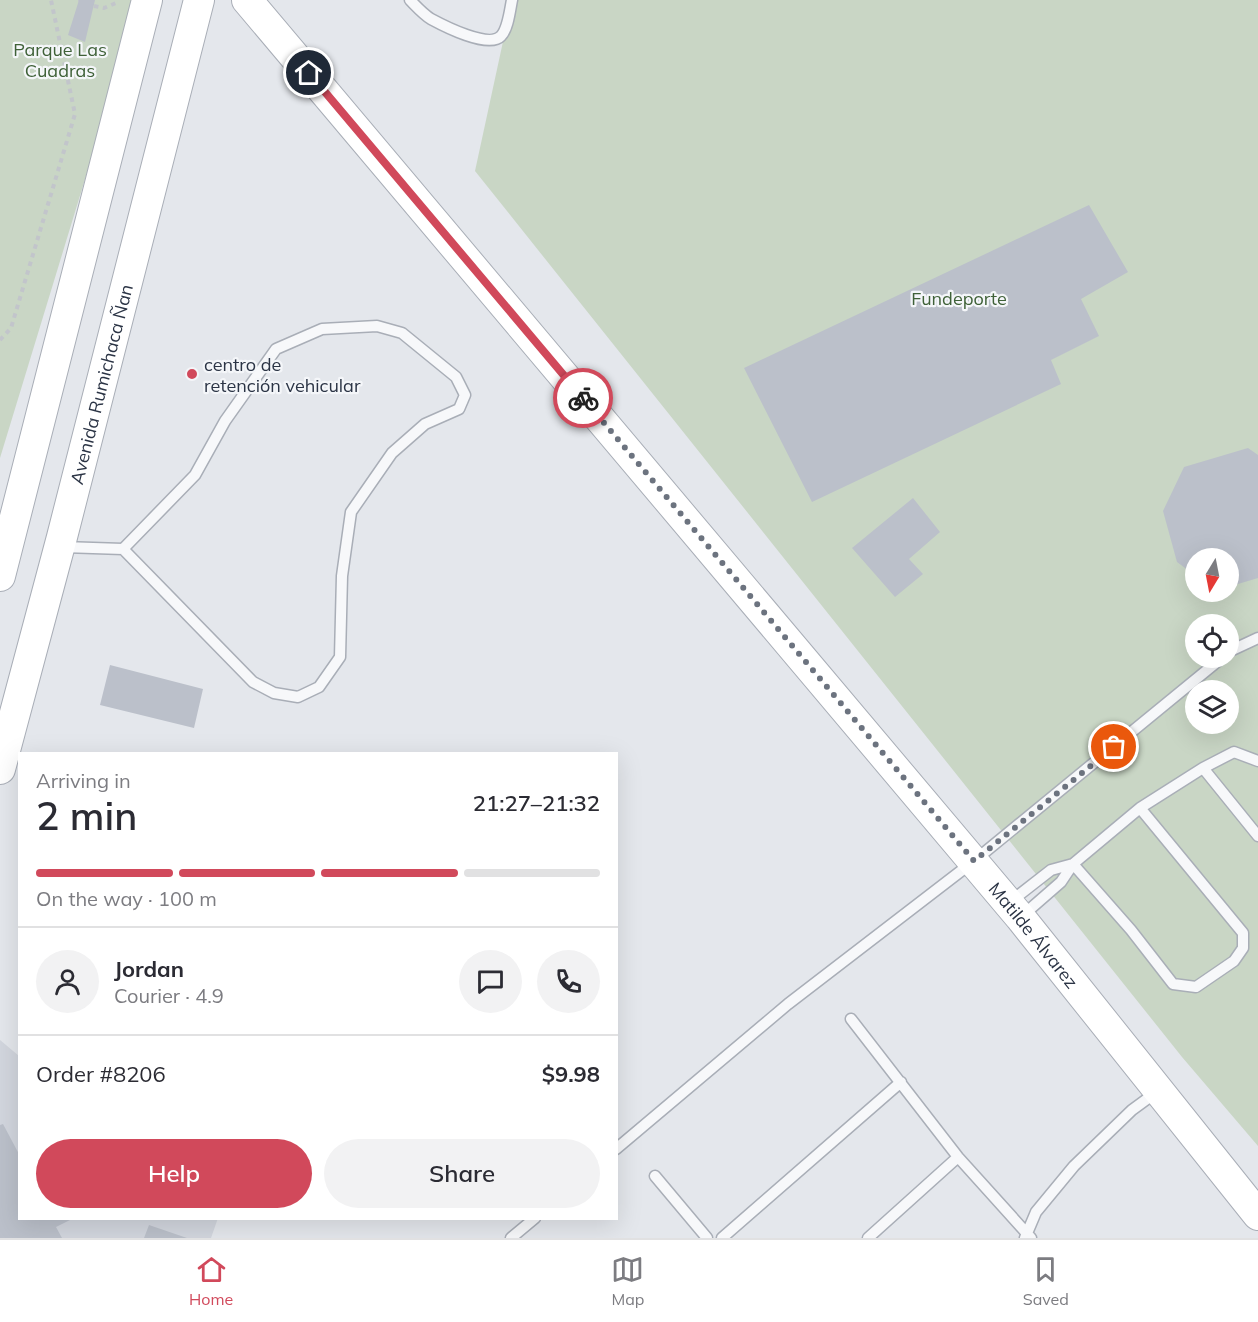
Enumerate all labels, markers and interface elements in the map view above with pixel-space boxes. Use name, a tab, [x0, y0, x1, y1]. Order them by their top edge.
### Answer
park label: Parque Las Cuadras	[13, 38, 107, 82]
pin	[283, 47, 334, 98]
icon: home	[292, 56, 325, 89]
street label: Avenida Rumichaca Ñan	[64, 282, 138, 487]
park label: Fundeporte	[911, 287, 1007, 310]
place label: centro de retención vehicular	[204, 353, 361, 397]
marker: centro de retención vehicular	[185, 367, 199, 381]
courier	[553, 368, 613, 428]
icon: bike	[567, 382, 600, 415]
north arrow	[1185, 548, 1239, 602]
map controls	[1185, 548, 1239, 734]
button: locate	[1185, 614, 1239, 668]
button: layers	[1185, 680, 1239, 734]
pin	[1088, 721, 1139, 772]
icon: bag	[1097, 730, 1130, 763]
text: Arriving in	[36, 768, 131, 793]
text: 21:27–21:32	[473, 789, 600, 817]
text: 2 min	[36, 791, 137, 840]
street label: Matilde Álvarez	[984, 877, 1084, 993]
text: On the way · 100 m	[36, 886, 217, 911]
button: person	[36, 950, 99, 1013]
button: chat	[459, 950, 522, 1013]
button: phone	[537, 950, 600, 1013]
text: Jordan	[114, 955, 184, 983]
text: Courier · 4.9	[114, 983, 224, 1008]
text: Order #8206	[36, 1060, 166, 1088]
text: $9.98	[542, 1060, 600, 1088]
button: Help	[36, 1139, 312, 1208]
button: Share	[324, 1139, 600, 1208]
tab: Home	[189, 1253, 233, 1309]
tab: Map	[611, 1253, 644, 1309]
tab: Saved	[1023, 1253, 1069, 1309]

